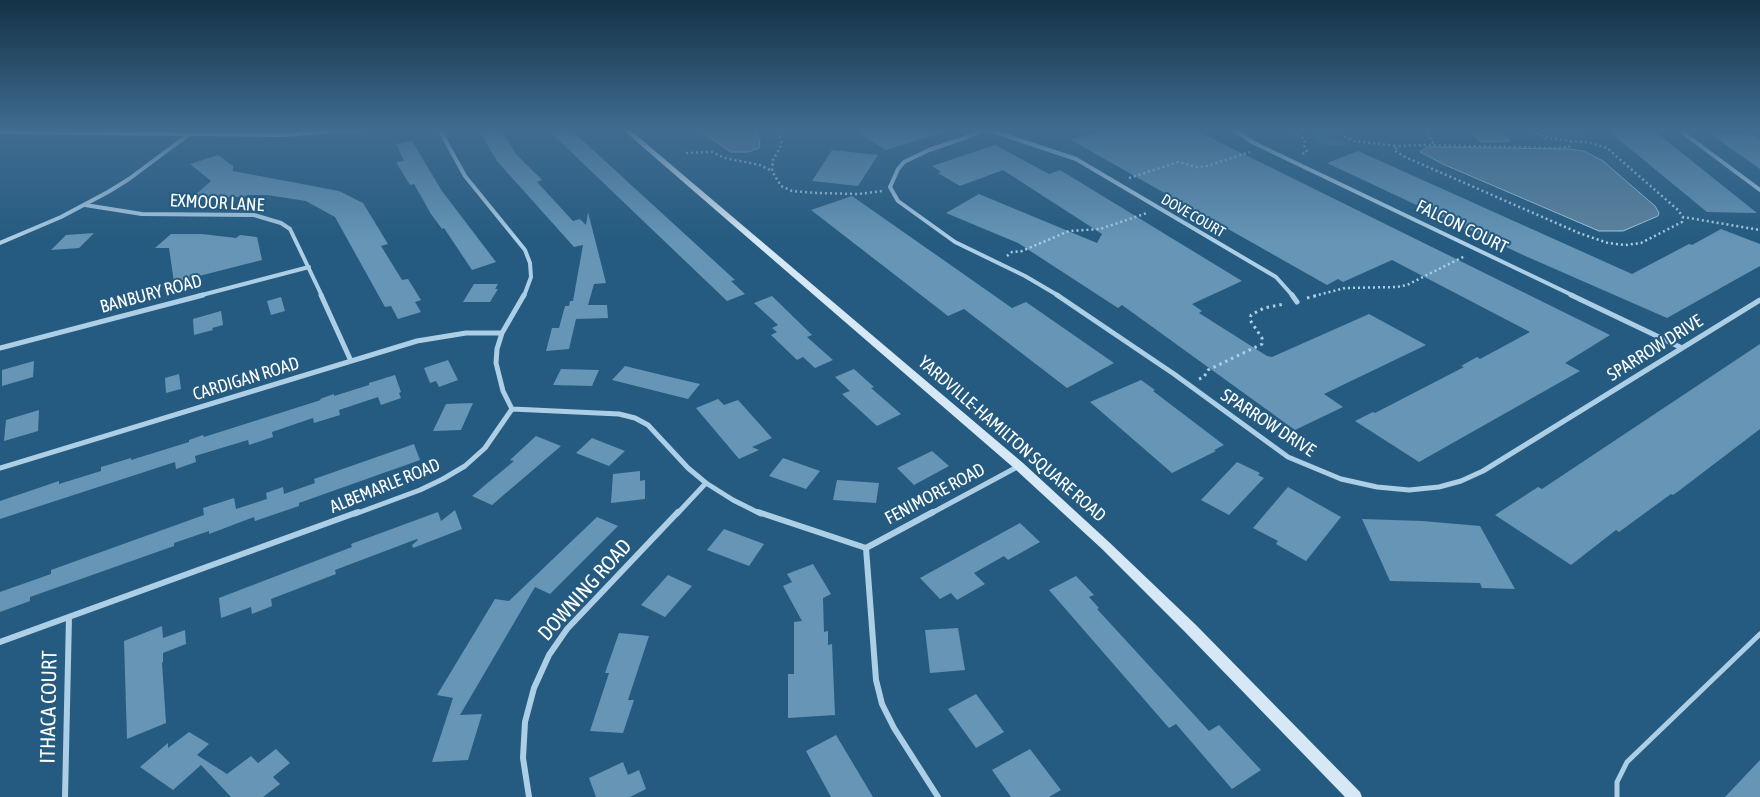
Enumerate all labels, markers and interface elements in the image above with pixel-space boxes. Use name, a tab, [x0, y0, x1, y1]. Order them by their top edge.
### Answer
street label: EXMOOR LANE	[169, 190, 265, 216]
street label: DOVE COURT	[1158, 190, 1228, 242]
street label: FALCON COURT	[1413, 195, 1511, 259]
street label: BANBURY ROAD	[98, 270, 204, 318]
street label: SPARROW DRIVE	[1603, 310, 1707, 386]
street label: YARDVILLE-HAMILTON SQUARE ROAD	[914, 352, 1110, 526]
street label: CARDIGAN ROAD	[190, 353, 302, 405]
street label: SPARROW DRIVE	[1217, 384, 1319, 462]
street label: ALBEMARLE ROAD	[327, 454, 443, 518]
street label: FENIMORE ROAD	[881, 459, 989, 529]
street label: DOWNING ROAD	[533, 534, 637, 646]
street label: ITHACA COURT	[35, 650, 63, 764]

